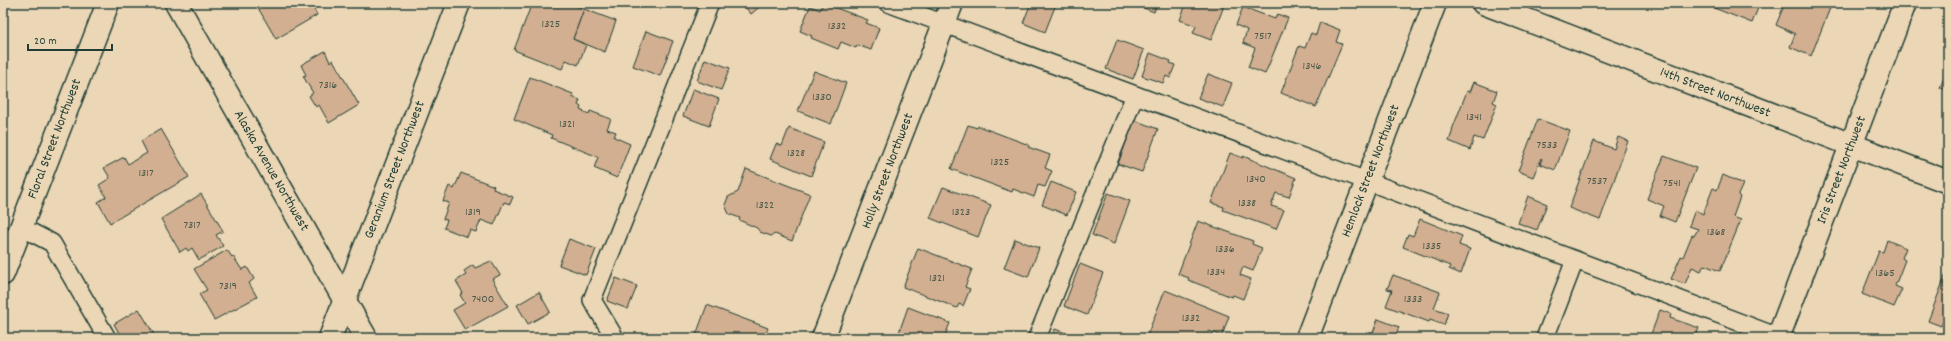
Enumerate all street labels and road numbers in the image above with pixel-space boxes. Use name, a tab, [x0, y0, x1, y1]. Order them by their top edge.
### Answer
street label: 14th Street Northwest	[1657, 63, 1773, 123]
street label: Floral Street Northwest	[23, 76, 87, 202]
street label: Geranium Street Northwest	[359, 98, 431, 242]
street label: Hemlock Street Northwest	[1336, 102, 1406, 240]
street label: Alaska Avenue Northwest	[228, 107, 314, 235]
street label: Holly Street Northwest	[857, 110, 919, 232]
street label: Iris Street Northwest	[1812, 113, 1872, 227]

